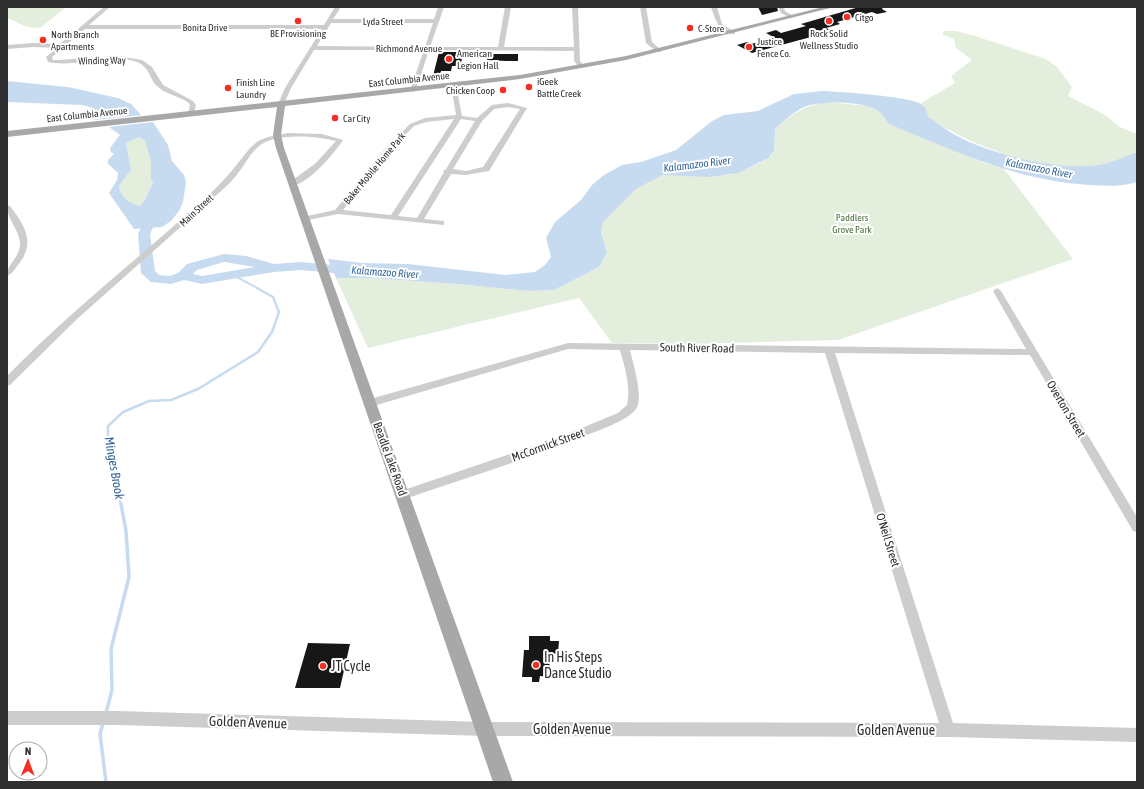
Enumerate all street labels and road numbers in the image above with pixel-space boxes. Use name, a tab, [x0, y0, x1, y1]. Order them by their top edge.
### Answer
street label: Lyda Street	[363, 16, 403, 27]
street label: Bonita Drive	[183, 22, 228, 33]
street label: Richmond Avenue	[376, 43, 443, 54]
street label: Winding Way	[78, 55, 126, 66]
street label: East Columbia Avenue	[368, 70, 451, 89]
street label: East Columbia Avenue	[46, 105, 129, 124]
street label: Baker Mobile Home Park	[341, 130, 408, 206]
street label: Main Street	[177, 192, 215, 229]
street label: South River Road	[660, 340, 734, 356]
street label: Overton Street	[1044, 378, 1089, 440]
street label: Beadle Lake Road	[370, 420, 410, 498]
street label: McCormick Street	[510, 425, 587, 465]
street label: O'Neil Street	[873, 511, 903, 569]
street label: Golden Avenue	[209, 713, 287, 731]
street label: Golden Avenue	[533, 721, 611, 737]
street label: Golden Avenue	[857, 722, 935, 738]

